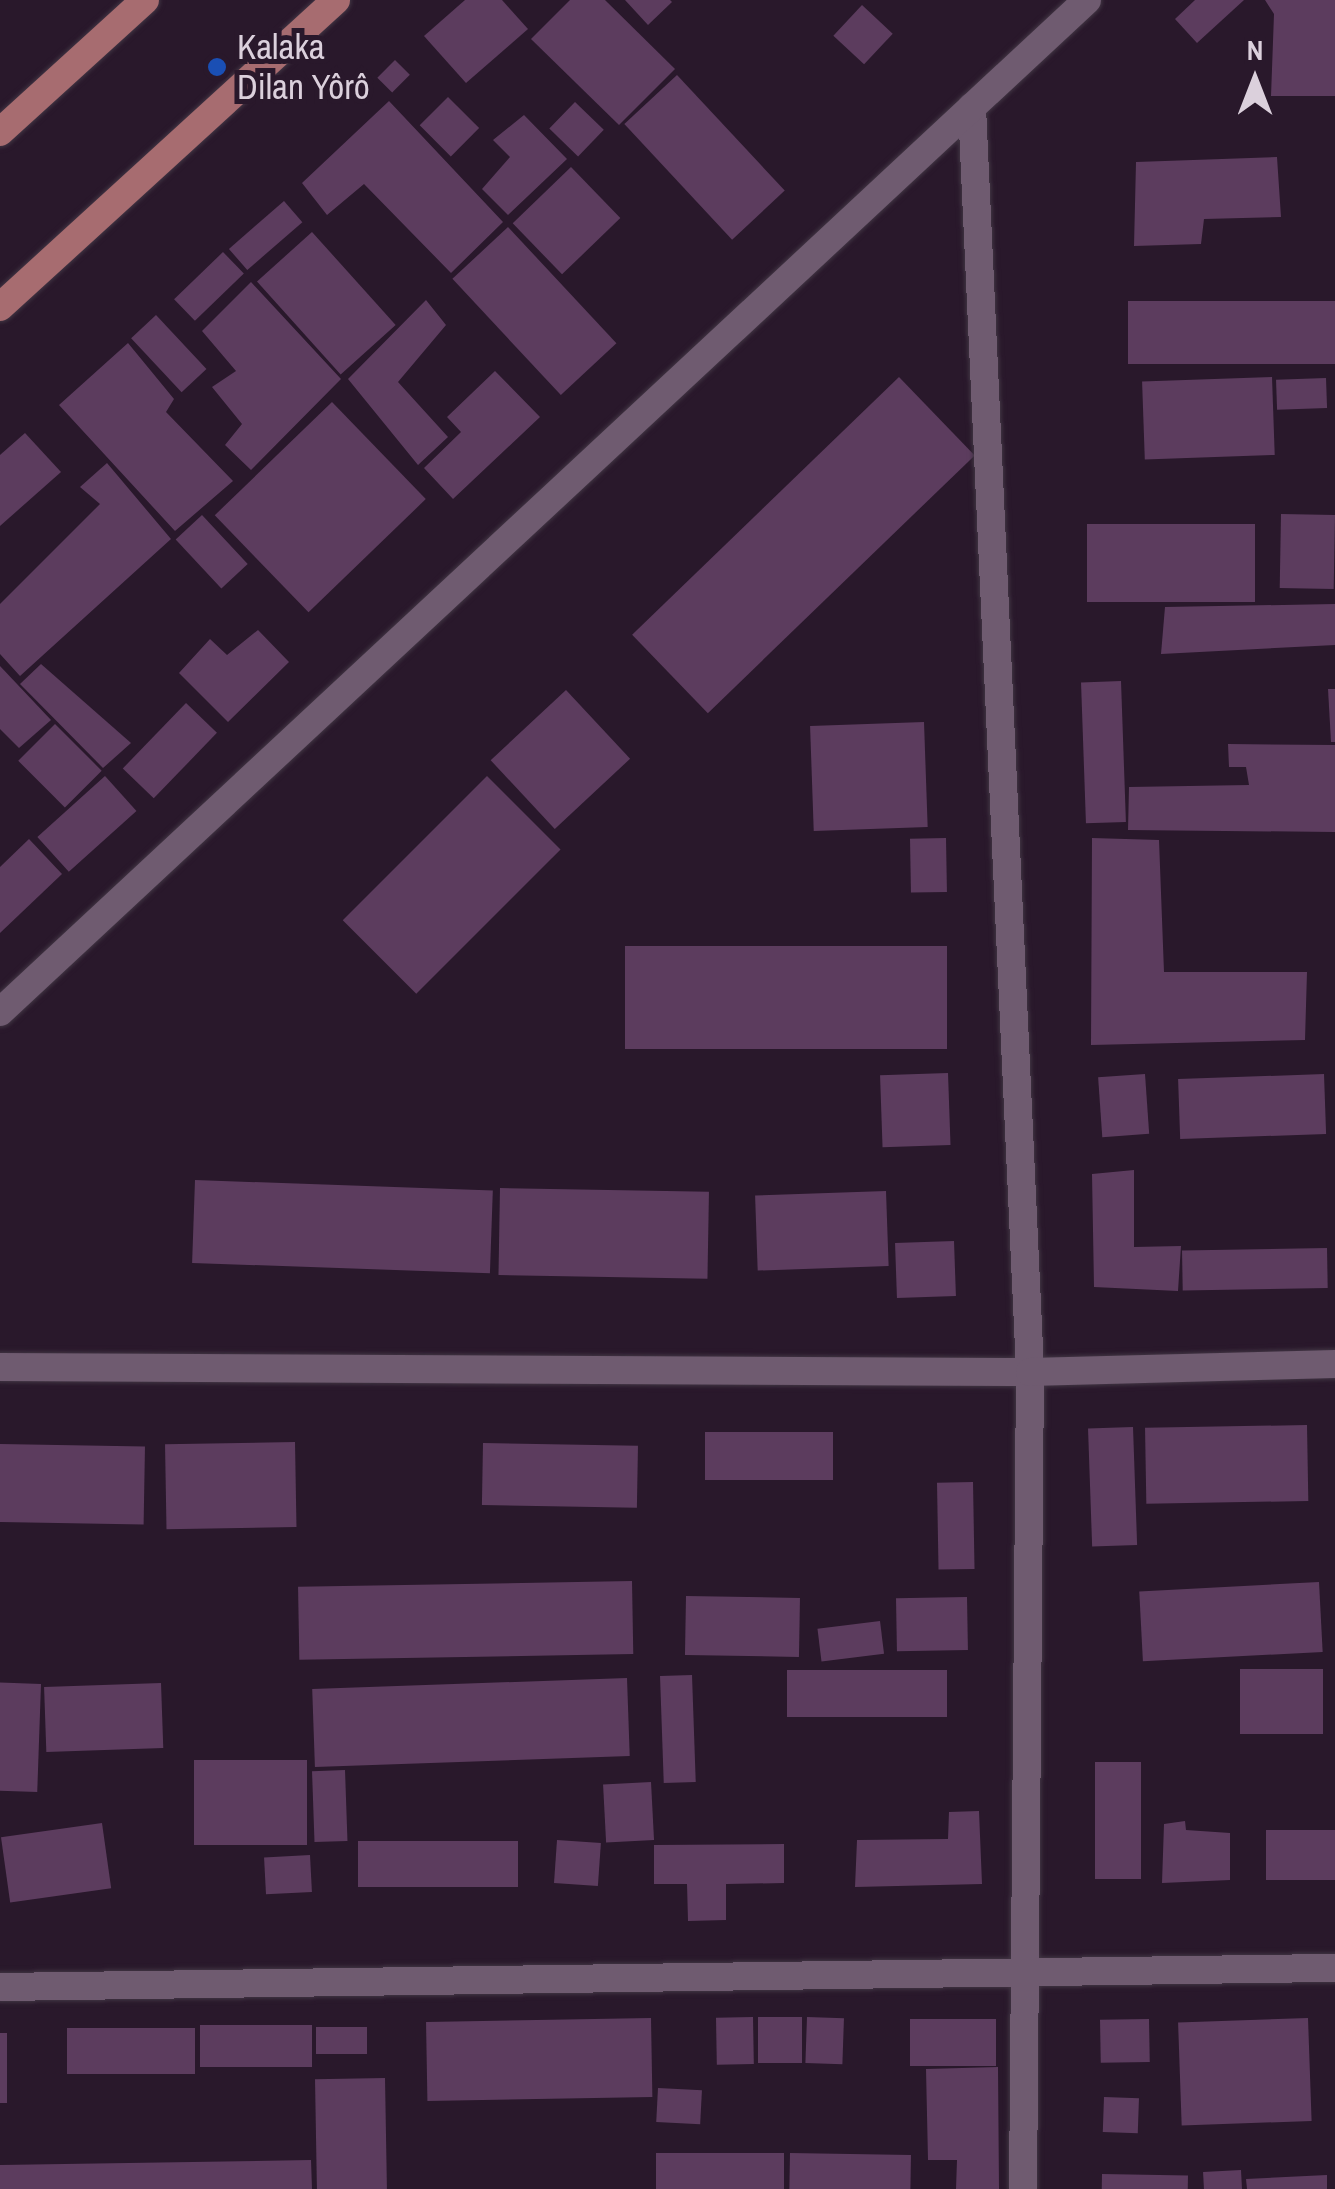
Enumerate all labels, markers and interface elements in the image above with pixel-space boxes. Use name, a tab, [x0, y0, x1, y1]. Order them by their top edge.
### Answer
place label: Kalaka Dilan Yôrô	[237, 26, 370, 108]
north arrow	[1205, 30, 1305, 130]
text: N	[1247, 31, 1263, 69]
marker: Kalaka Dilan Yôrô	[206, 56, 228, 78]

